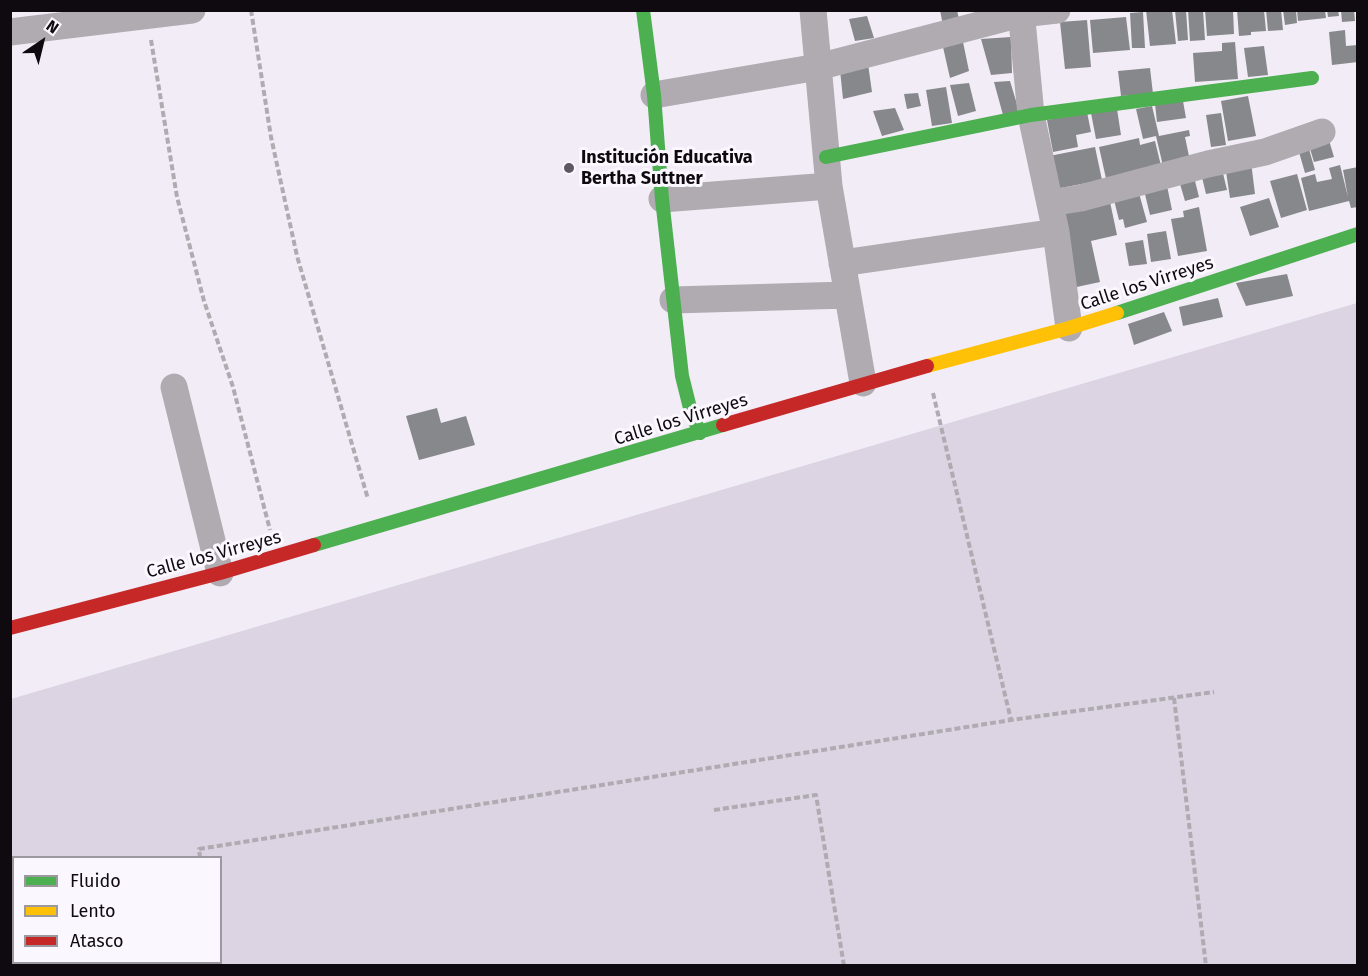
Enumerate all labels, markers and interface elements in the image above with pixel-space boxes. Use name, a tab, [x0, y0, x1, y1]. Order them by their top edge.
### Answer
north arrow	[12, 12, 72, 72]
text: N	[43, 16, 62, 38]
place label: Institución Educativa Bertha Suttner	[581, 147, 753, 190]
marker: Institución Educativa Bertha Suttner	[562, 161, 576, 175]
street label: Calle los Virreyes	[1078, 252, 1216, 316]
street label: Calle los Virreyes	[612, 389, 750, 451]
street label: Calle los Virreyes	[144, 527, 284, 583]
legend	[12, 856, 222, 964]
text: Fluido	[70, 870, 121, 892]
text: Lento	[70, 900, 116, 922]
text: Atasco	[70, 930, 123, 952]

